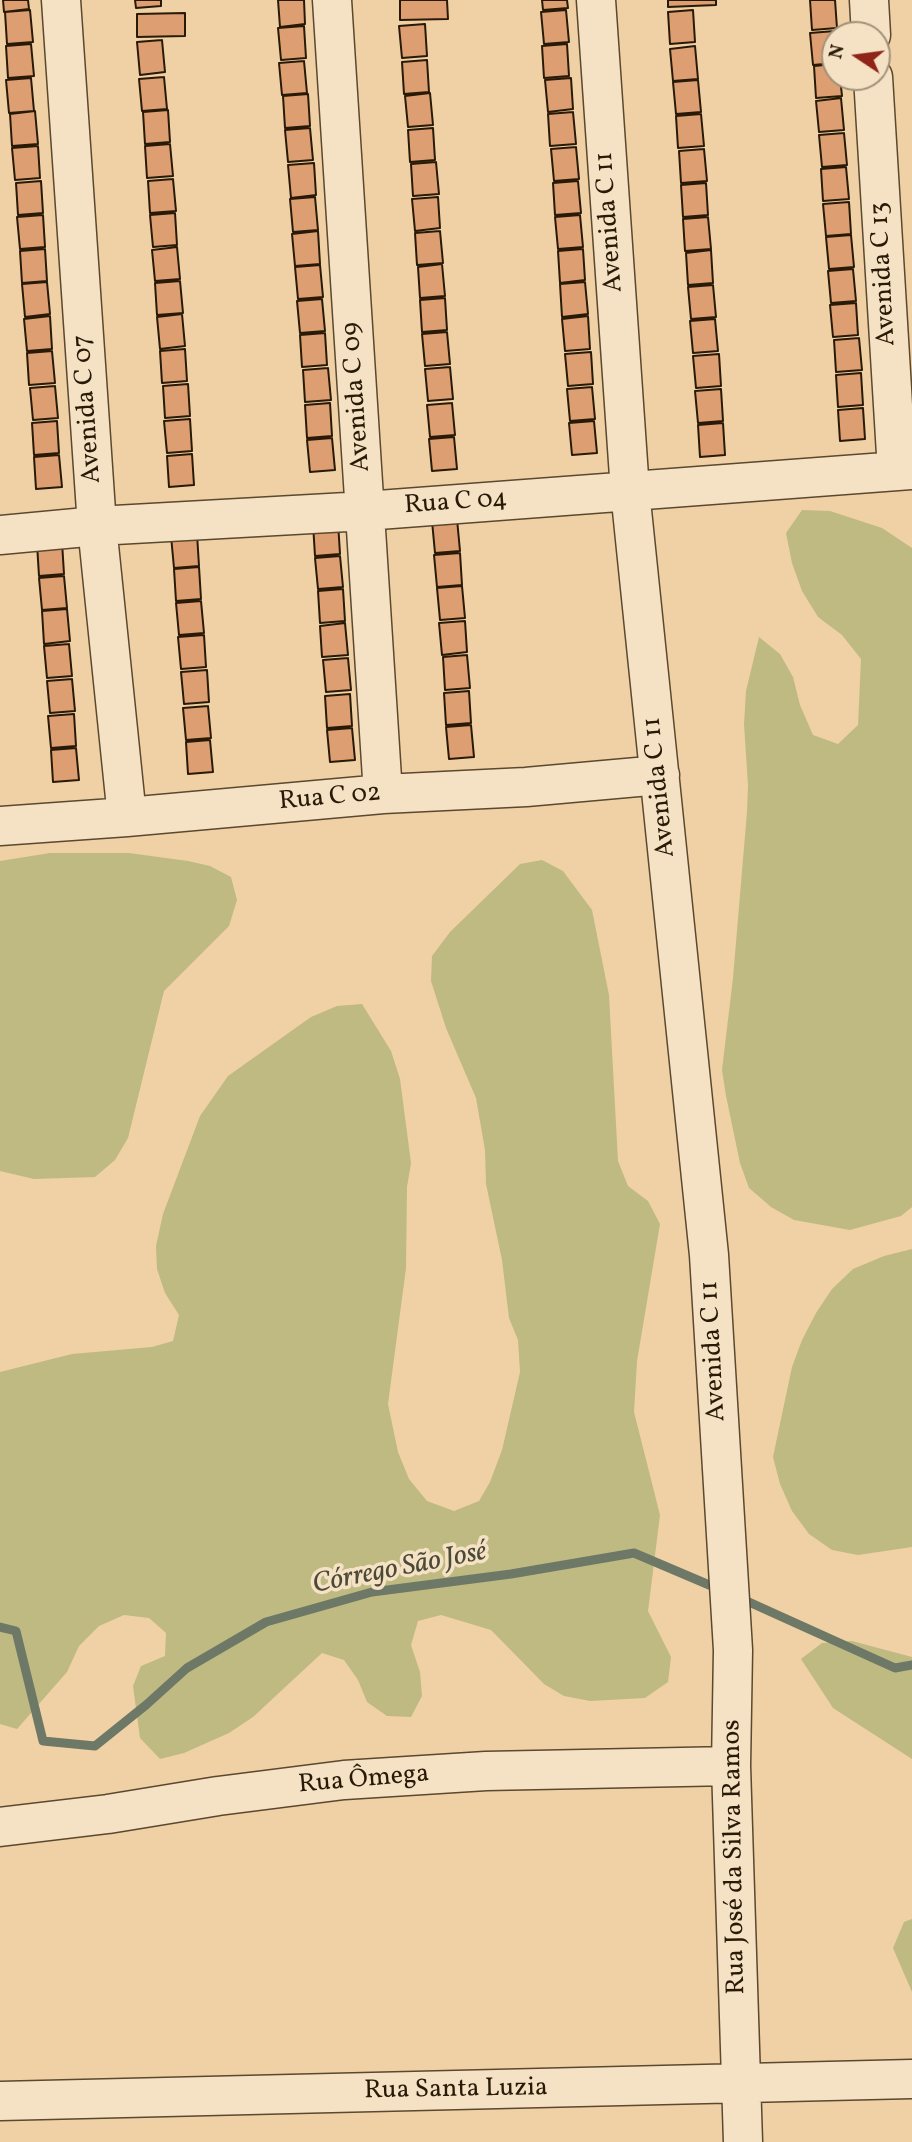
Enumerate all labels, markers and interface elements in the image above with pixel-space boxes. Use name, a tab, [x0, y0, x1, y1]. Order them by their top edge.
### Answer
north arrow	[821, 21, 891, 91]
text: N	[823, 42, 852, 61]
street label: Avenida C 11	[591, 151, 631, 293]
street label: Avenida C 13	[866, 201, 904, 347]
street label: Avenida C 09	[337, 321, 379, 473]
street label: Avenida C 07	[68, 334, 110, 484]
street label: Rua C 04	[403, 485, 509, 523]
street label: Avenida C 11	[638, 715, 684, 859]
street label: Rua C 02	[278, 779, 382, 819]
street label: Avenida C 11	[696, 1280, 734, 1422]
water label: Córrego São José	[310, 1537, 490, 1603]
street label: Rua José da Silva Ramos	[718, 1719, 754, 1995]
street label: Rua Ômega	[297, 1760, 431, 1802]
street label: Rua Santa Luzia	[364, 2074, 548, 2108]

